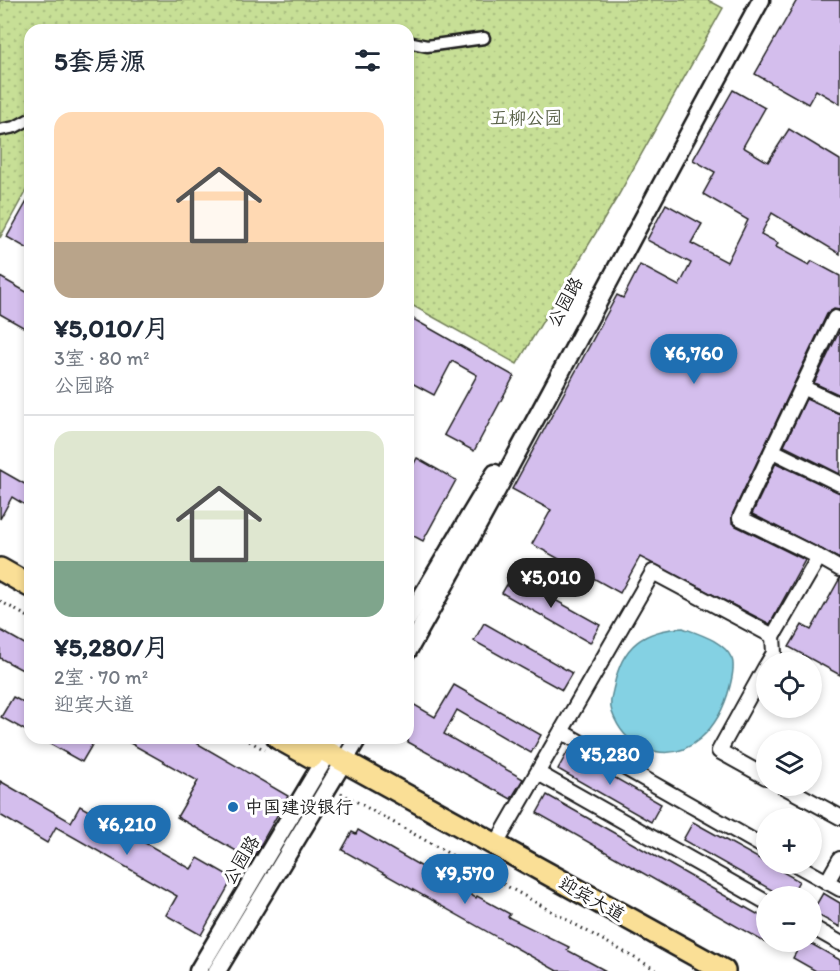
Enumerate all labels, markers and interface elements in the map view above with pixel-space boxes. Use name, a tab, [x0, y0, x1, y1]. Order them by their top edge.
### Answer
icon: filters	[351, 44, 384, 77]
text: 5套房源	[54, 45, 146, 77]
park label: 五柳公园	[490, 107, 562, 129]
icon: home	[165, 151, 273, 259]
street label: 公园路	[542, 273, 588, 331]
text: ¥5,010/月	[54, 312, 169, 344]
pin: ¥6,760	[645, 334, 743, 385]
text: ¥6,760	[664, 341, 724, 365]
text: 3室 · 80 m²	[54, 346, 150, 370]
text: 公园路	[54, 373, 114, 397]
icon: home	[165, 470, 273, 578]
pin: ¥5,010	[502, 558, 600, 609]
text: ¥5,010	[521, 565, 581, 589]
text: ¥5,280/月	[54, 631, 169, 663]
map controls	[756, 652, 822, 952]
button: locate	[756, 652, 822, 718]
text: 2室 · 70 m²	[54, 665, 148, 689]
text: 迎宾大道	[54, 692, 134, 716]
button: layers	[756, 730, 822, 796]
pin: ¥5,280	[561, 735, 659, 786]
text: ¥5,280	[580, 742, 640, 766]
place label: 中国建设银行	[245, 796, 353, 818]
marker: 中国建设银行	[226, 800, 240, 814]
pin: ¥6,210	[78, 805, 176, 856]
button: +	[756, 808, 822, 874]
text: ¥6,210	[98, 812, 156, 836]
street label: 公园路	[218, 831, 264, 889]
pin: ¥9,570	[416, 854, 514, 905]
text: ¥9,570	[435, 861, 495, 885]
street label: 迎宾大道	[555, 872, 629, 926]
button: −	[756, 886, 822, 952]

